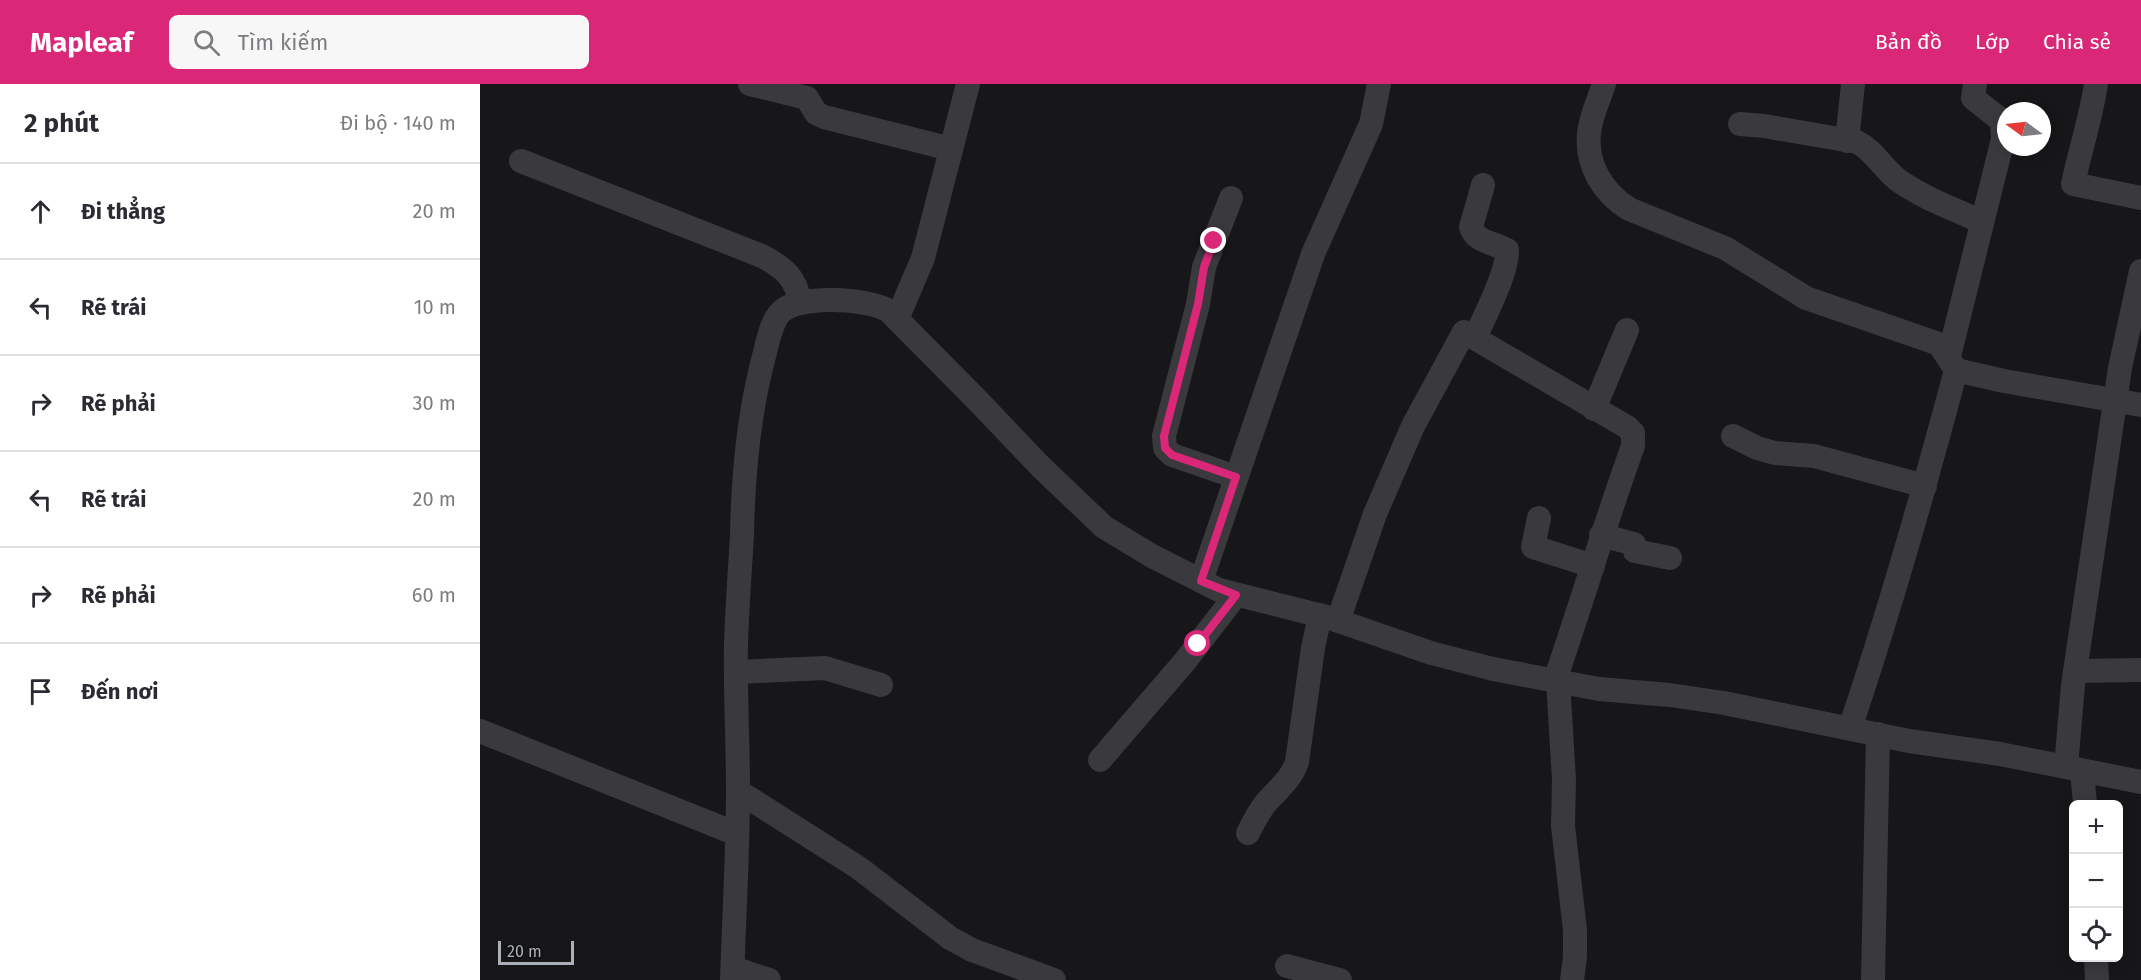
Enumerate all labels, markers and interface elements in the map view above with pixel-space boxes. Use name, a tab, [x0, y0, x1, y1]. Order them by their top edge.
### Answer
search box	[169, 15, 589, 69]
text: Mapleaf	[30, 26, 133, 59]
icon: search	[190, 26, 223, 59]
text: Tìm kiếm	[238, 29, 328, 56]
text: Bản đồ	[1875, 29, 1942, 55]
text: Lớp	[1975, 29, 2010, 55]
text: Chia sẻ	[2043, 29, 2111, 55]
north arrow	[1997, 102, 2051, 156]
text: 2 phút	[24, 108, 99, 139]
text: Đi bộ · 140 m	[340, 111, 456, 135]
icon: ahead	[24, 195, 57, 228]
text: Đi thẳng	[81, 198, 165, 225]
text: 20 m	[413, 199, 456, 223]
route end	[1200, 227, 1226, 253]
icon: left	[24, 291, 57, 324]
text: Rẽ trái	[81, 294, 146, 321]
text: 10 m	[414, 295, 456, 319]
icon: right	[24, 387, 57, 420]
text: Rẽ phải	[81, 390, 156, 417]
text: 30 m	[412, 391, 456, 415]
icon: left	[24, 483, 57, 516]
text: Rẽ trái	[81, 486, 146, 513]
text: 20 m	[413, 487, 456, 511]
icon: right	[24, 579, 57, 612]
text: Rẽ phải	[81, 582, 156, 609]
text: 60 m	[412, 583, 456, 607]
route start	[1184, 630, 1210, 656]
icon: arrive	[24, 675, 57, 708]
text: Đến nơi	[81, 678, 158, 705]
map controls	[2069, 800, 2123, 962]
button: +	[2069, 800, 2123, 854]
button: −	[2069, 854, 2123, 908]
button: locate	[2069, 908, 2123, 962]
scale bar	[498, 938, 574, 966]
text: 20 m	[507, 942, 542, 961]

